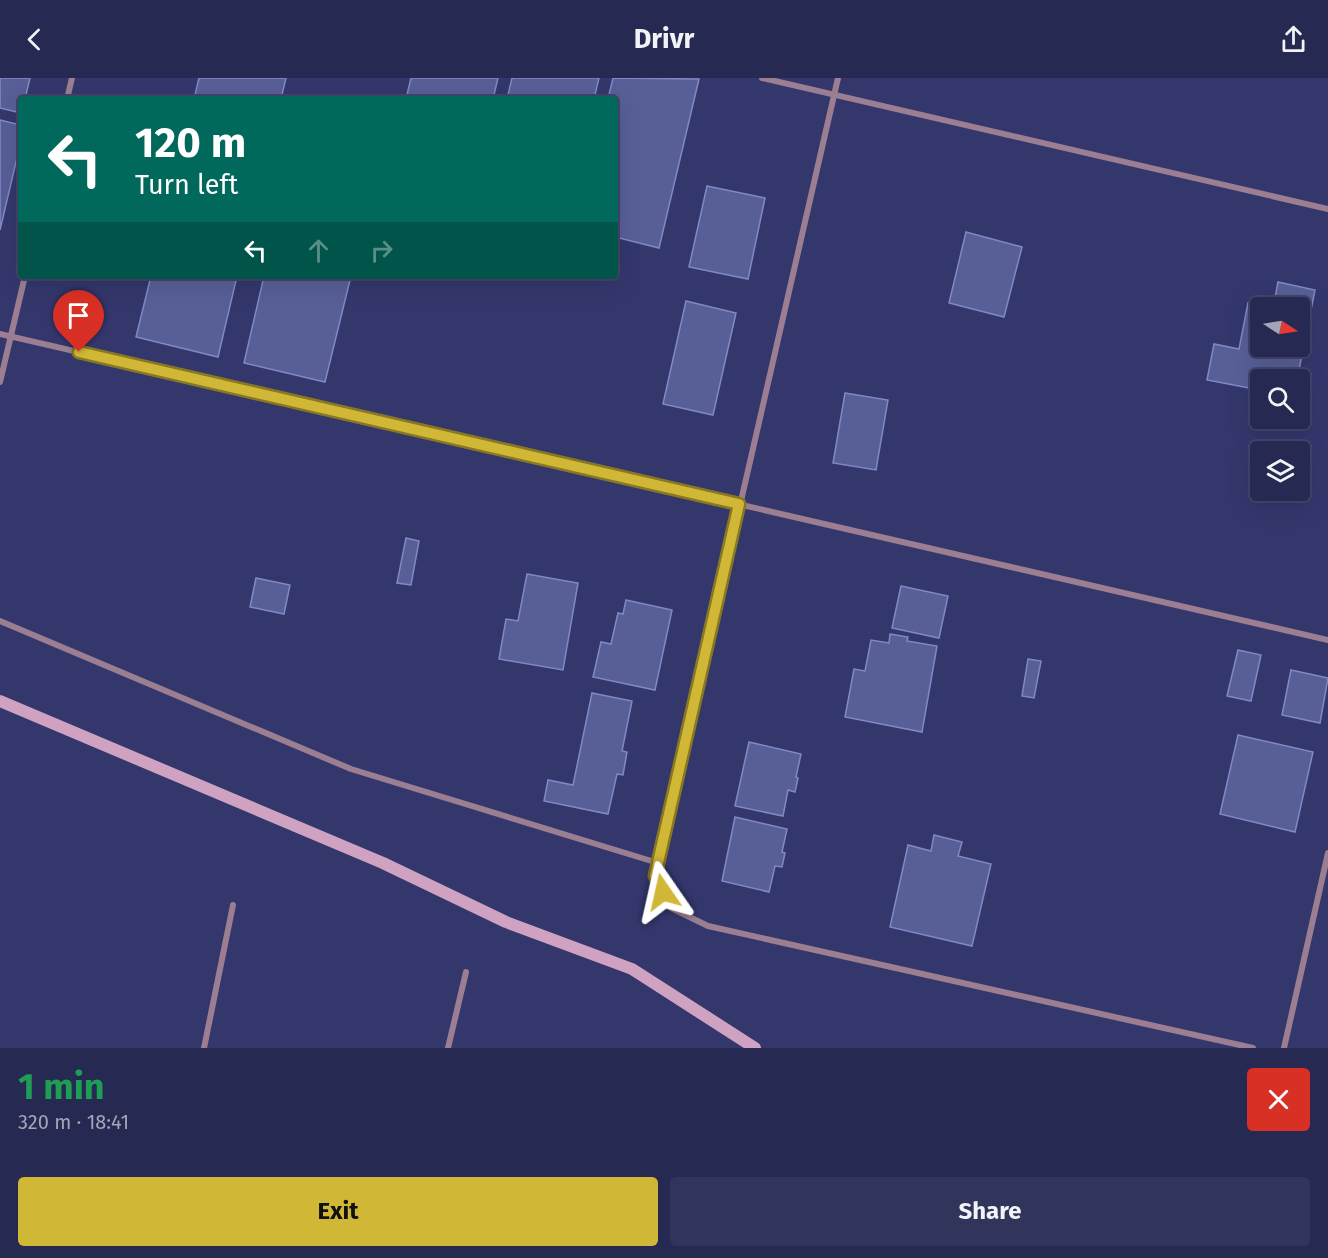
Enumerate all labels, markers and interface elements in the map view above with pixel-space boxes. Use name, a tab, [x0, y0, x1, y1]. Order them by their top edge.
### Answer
icon: back	[18, 23, 51, 56]
text: Drivr	[634, 23, 694, 55]
icon: share	[1277, 23, 1310, 56]
text: 120 m	[135, 118, 246, 168]
icon: left	[36, 120, 114, 198]
text: Turn left	[135, 169, 238, 201]
icon: left	[239, 234, 272, 267]
icon: ahead	[302, 234, 335, 267]
icon: right	[365, 234, 398, 267]
pin	[53, 290, 104, 352]
north arrow	[1250, 297, 1310, 357]
map controls	[1250, 297, 1310, 501]
icon: arrive	[62, 299, 95, 332]
button: search	[1250, 369, 1310, 429]
button: layers	[1250, 441, 1310, 501]
position arrow	[631, 860, 695, 924]
text: 1 min	[18, 1065, 105, 1109]
button: close	[1247, 1068, 1310, 1131]
text: 320 m · 18:41	[18, 1110, 129, 1134]
button: Exit	[18, 1177, 658, 1246]
button: Share	[670, 1177, 1310, 1246]

